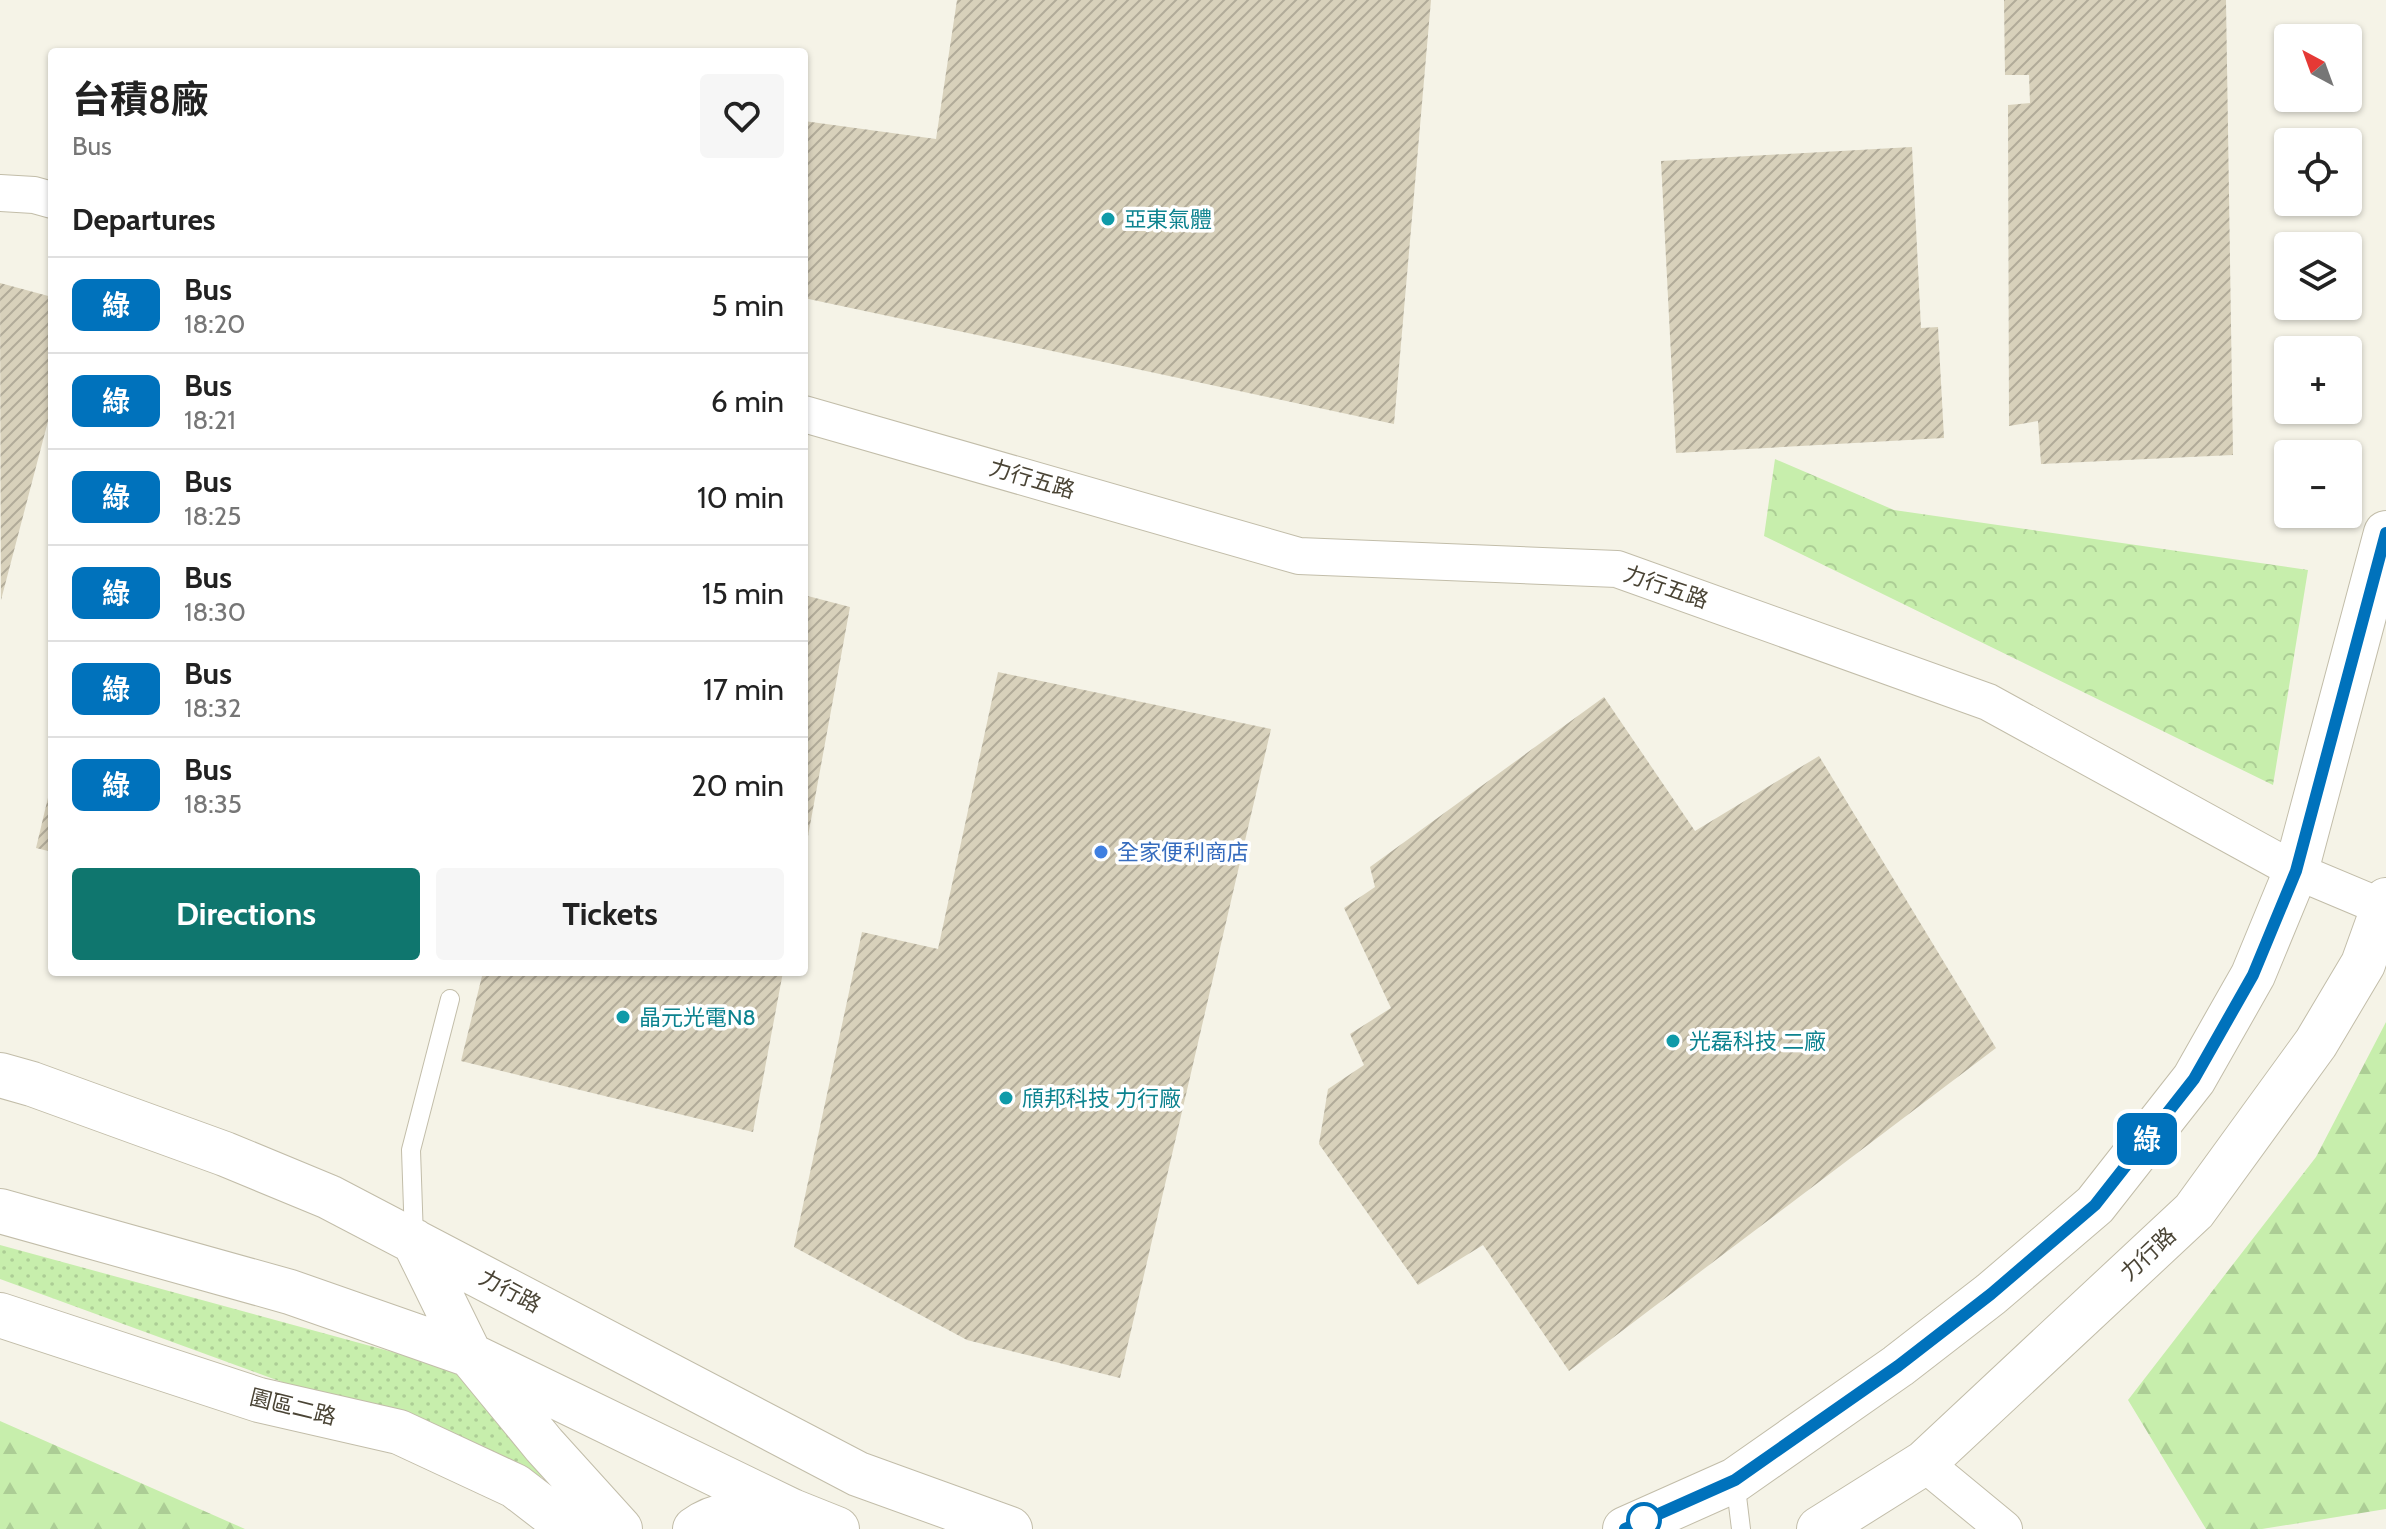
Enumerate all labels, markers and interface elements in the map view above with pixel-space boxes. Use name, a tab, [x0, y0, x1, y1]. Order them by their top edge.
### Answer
north arrow	[2274, 24, 2362, 112]
map controls	[2274, 24, 2362, 528]
button: heart	[700, 74, 784, 158]
text: 台積8廠	[72, 76, 209, 123]
button: locate	[2274, 128, 2362, 216]
text: Bus	[72, 130, 112, 162]
text: Departures	[72, 201, 216, 238]
place label: 亞東氣體	[1124, 206, 1212, 233]
marker: 亞東氣體	[1099, 210, 1117, 228]
button: layers	[2274, 232, 2362, 320]
text: Bus	[184, 271, 232, 308]
text: 5 min	[712, 287, 784, 324]
text: 綠	[102, 288, 130, 322]
text: 18:20	[184, 308, 245, 340]
button: +	[2274, 336, 2362, 424]
text: Bus	[184, 367, 232, 404]
text: 6 min	[711, 383, 784, 420]
text: 綠	[102, 384, 130, 418]
text: 18:21	[184, 404, 236, 436]
button: −	[2274, 440, 2362, 528]
street label: 力行五路	[986, 454, 1078, 504]
text: Bus	[184, 463, 232, 500]
text: 10 min	[697, 479, 784, 516]
text: 綠	[102, 480, 130, 514]
text: 18:25	[184, 500, 241, 532]
text: Bus	[184, 559, 232, 596]
street label: 力行五路	[1620, 560, 1712, 614]
text: 15 min	[702, 575, 784, 612]
text: 綠	[102, 576, 130, 610]
text: 18:30	[184, 596, 246, 628]
text: Bus	[184, 655, 232, 692]
text: 17 min	[703, 671, 784, 708]
text: 綠	[102, 672, 130, 706]
text: 18:32	[184, 692, 241, 724]
text: Bus	[184, 751, 232, 788]
text: 20 min	[691, 767, 784, 804]
text: 綠	[102, 768, 130, 802]
text: 18:35	[184, 788, 242, 820]
place label: 全家便利商店	[1117, 839, 1249, 866]
marker: 全家便利商店	[1092, 843, 1110, 861]
button: Directions	[72, 868, 420, 960]
button: Tickets	[436, 868, 784, 960]
place label: 晶元光電N8	[639, 1004, 756, 1031]
marker: 晶元光電N8	[614, 1008, 632, 1026]
place label: 光磊科技 二廠	[1689, 1028, 1826, 1055]
marker: 光磊科技 二廠	[1664, 1032, 1682, 1050]
place label: 頎邦科技 力行廠	[1022, 1085, 1181, 1112]
marker: 頎邦科技 力行廠	[997, 1089, 1015, 1107]
line badge: 綠	[2121, 1113, 2173, 1165]
text: 綠	[2133, 1122, 2161, 1156]
street label: 力行路	[2115, 1222, 2181, 1286]
street label: 力行路	[475, 1264, 545, 1318]
street label: 園區二路	[247, 1383, 339, 1431]
unlabelled marker	[1627, 1503, 1661, 1529]

